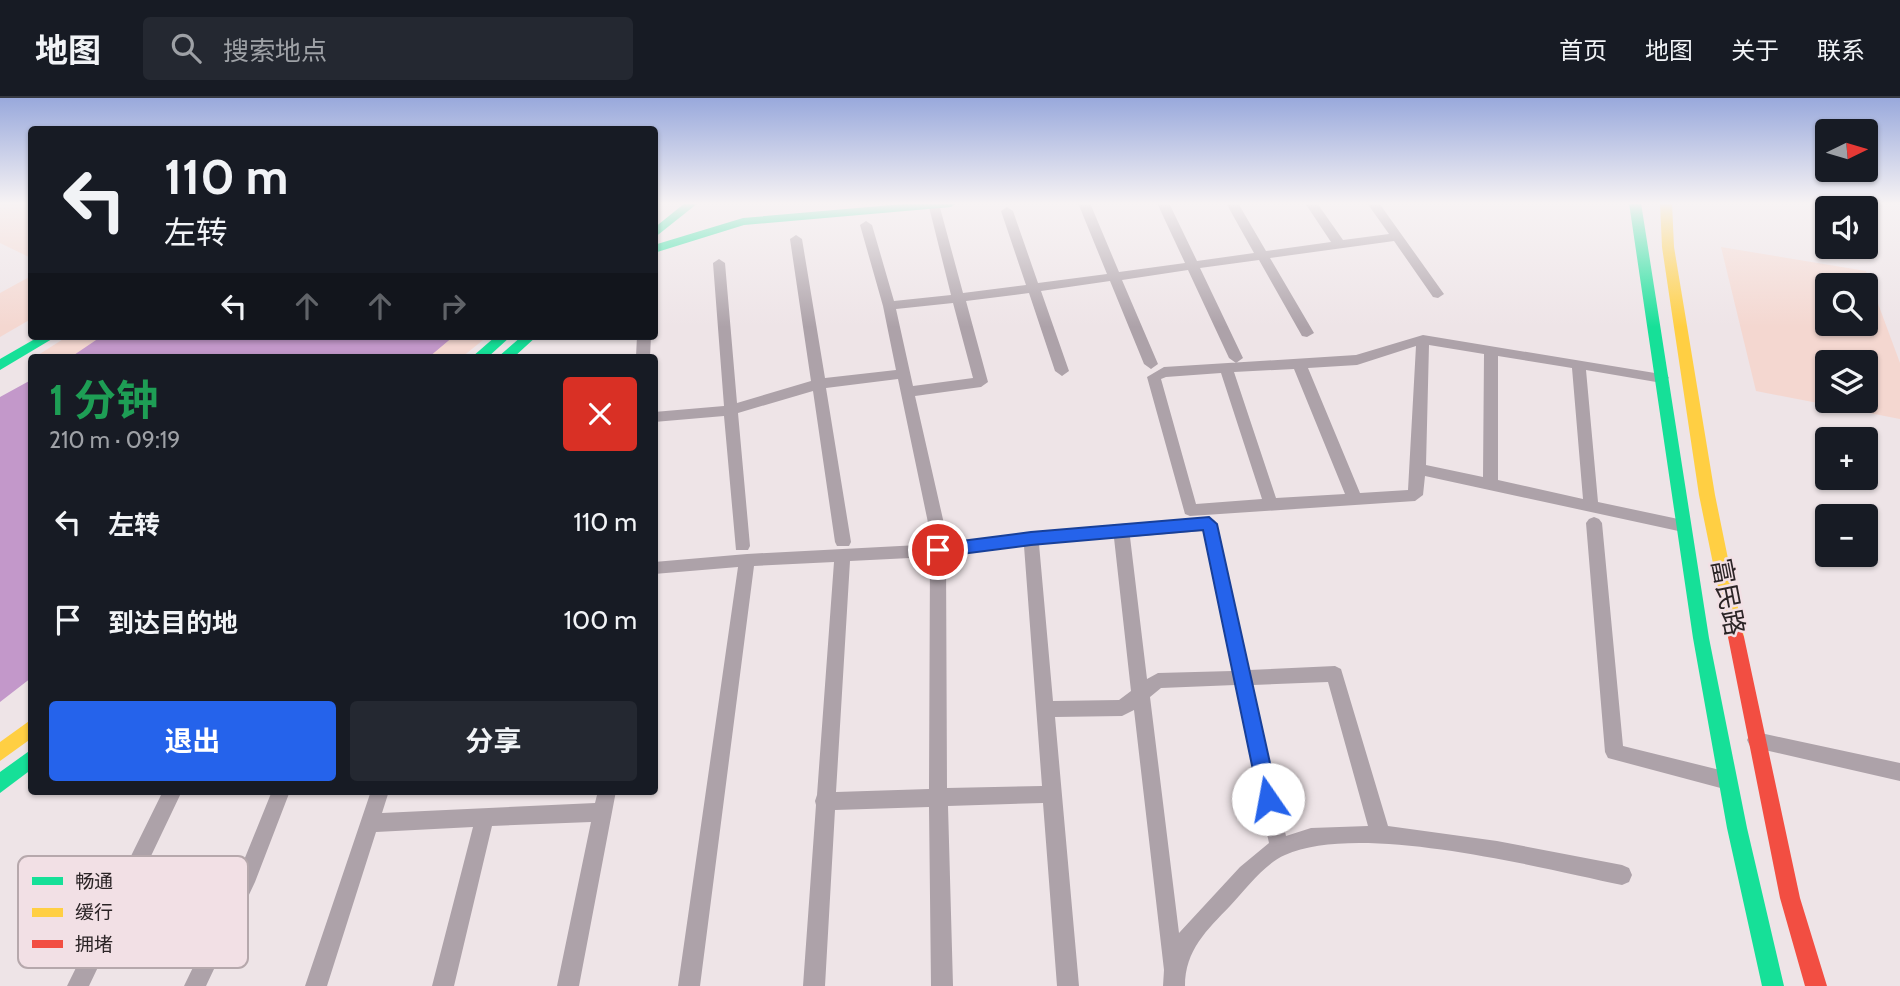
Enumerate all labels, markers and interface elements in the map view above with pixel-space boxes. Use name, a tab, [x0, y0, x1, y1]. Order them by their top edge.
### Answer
search box	[143, 17, 633, 80]
icon: search	[167, 29, 205, 67]
text: 地图	[35, 30, 101, 70]
text: 搜索地点	[223, 35, 327, 67]
text: 首页	[1559, 36, 1607, 65]
text: 地图	[1645, 36, 1693, 65]
text: 关于	[1731, 36, 1779, 65]
text: 联系	[1817, 36, 1865, 65]
north arrow	[1815, 119, 1878, 182]
map controls	[1815, 119, 1878, 567]
text: 110 m	[164, 147, 288, 206]
icon: left	[49, 154, 140, 245]
button: sound	[1815, 196, 1878, 259]
text: 左转	[164, 213, 228, 252]
button: search	[1815, 273, 1878, 336]
icon: left	[215, 287, 253, 325]
icon: ahead	[288, 287, 326, 325]
icon: ahead	[361, 287, 399, 325]
icon: right	[434, 287, 472, 325]
button: layers	[1815, 350, 1878, 413]
text: 1 分钟	[49, 374, 158, 426]
button: close	[563, 377, 637, 451]
text: 210 m · 09:19	[49, 426, 180, 454]
button: +	[1815, 427, 1878, 490]
icon: left	[49, 503, 87, 541]
button: −	[1815, 504, 1878, 567]
text: 110 m	[573, 506, 637, 538]
text: 左转	[108, 509, 160, 541]
pin	[908, 520, 968, 580]
icon: arrive	[919, 531, 957, 569]
street label: 富民路	[1705, 556, 1751, 638]
icon: arrive	[49, 601, 87, 639]
text: 100 m	[564, 604, 637, 636]
text: 到达目的地	[108, 607, 238, 639]
button: 退出	[49, 701, 336, 781]
button: 分享	[350, 701, 637, 781]
position arrow	[1231, 762, 1305, 836]
legend	[18, 856, 248, 968]
text: 畅通	[75, 870, 113, 893]
text: 缓行	[75, 901, 113, 924]
text: 拥堵	[75, 933, 113, 956]

